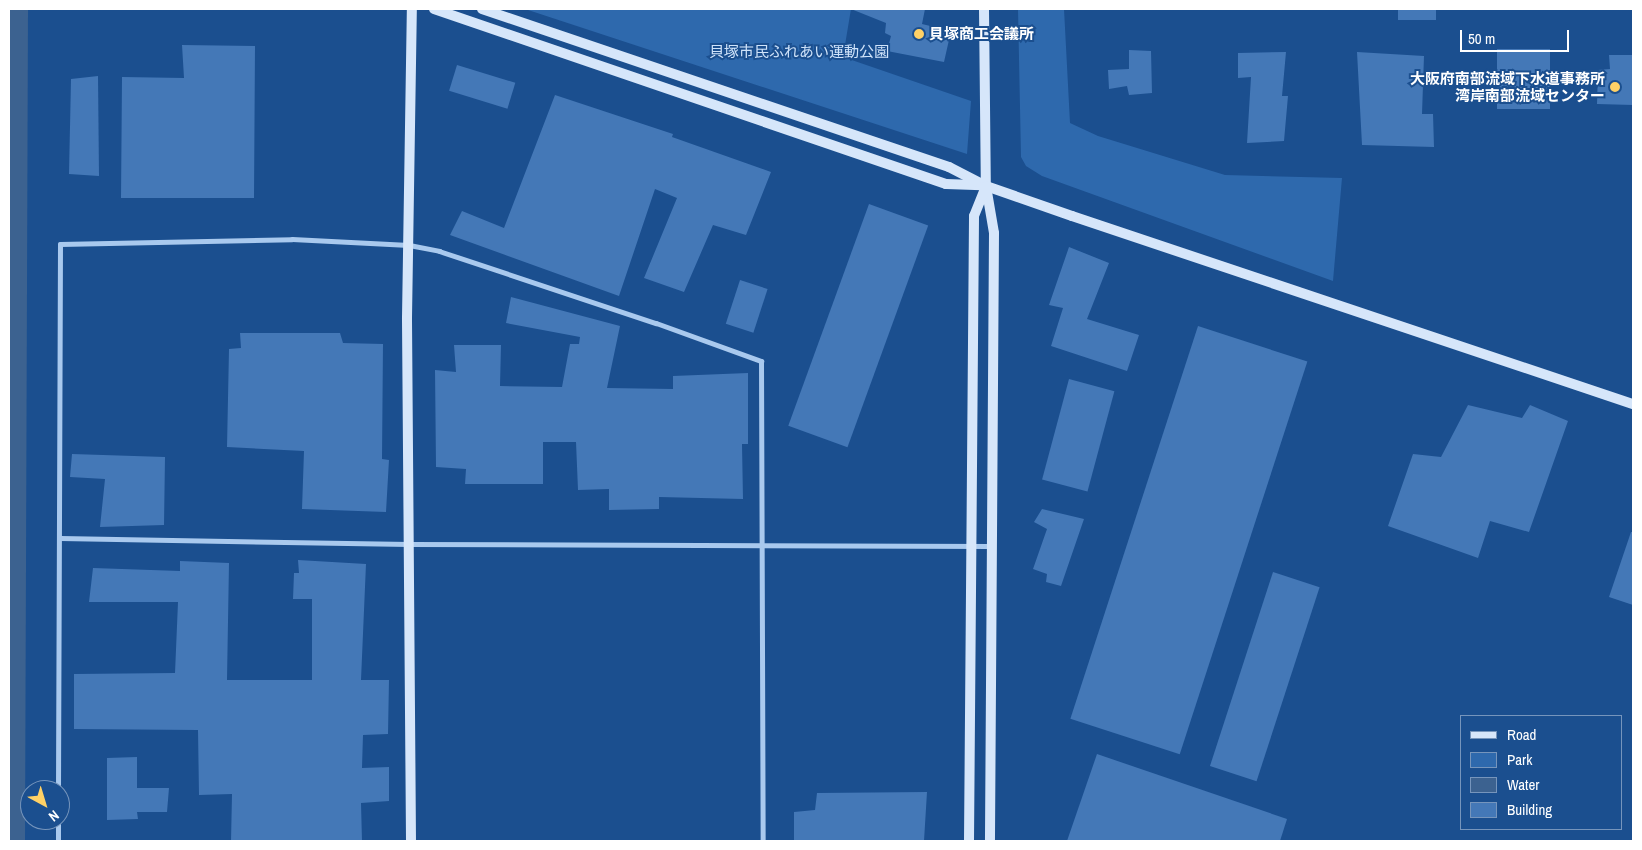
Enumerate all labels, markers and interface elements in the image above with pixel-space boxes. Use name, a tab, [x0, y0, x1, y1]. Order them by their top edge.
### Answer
scale bar	[1462, 20, 1571, 52]
place label: 貝塚商工会議所	[929, 25, 1034, 43]
marker: 貝塚商工会議所	[913, 28, 925, 40]
text: 50 m	[1468, 28, 1495, 49]
park label: 貝塚市民ふれあい運動公園	[709, 43, 889, 61]
place label: 大阪府南部流域下水道事務所 湾岸南部流域センター	[1410, 69, 1605, 104]
marker: 大阪府南部流域下水道事務所 湾岸南部流域センター	[1609, 81, 1621, 93]
legend	[1460, 715, 1622, 830]
text: Road	[1507, 724, 1536, 745]
text: Park	[1507, 749, 1532, 770]
text: Water	[1507, 774, 1539, 795]
north arrow	[20, 780, 70, 830]
text: Building	[1507, 799, 1552, 820]
text: N	[45, 806, 63, 825]

